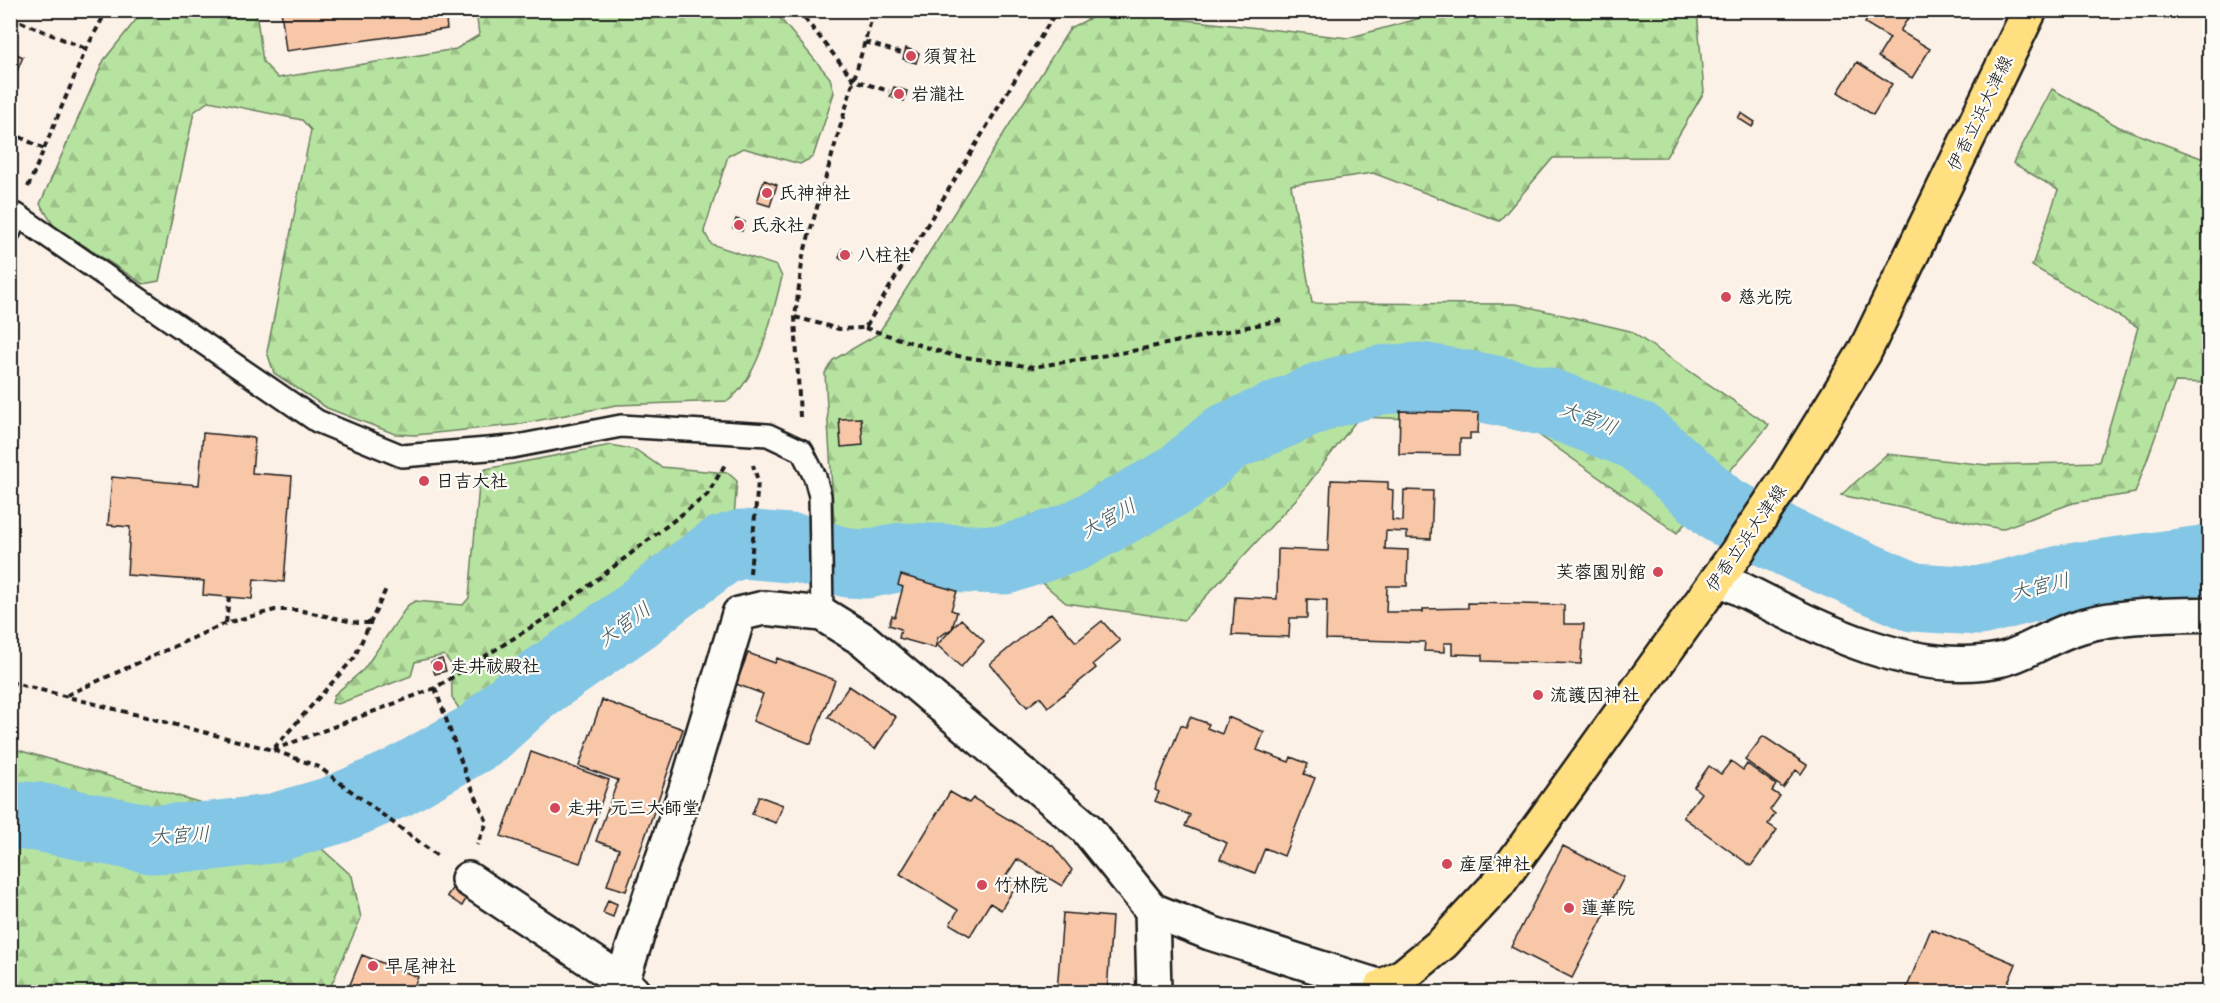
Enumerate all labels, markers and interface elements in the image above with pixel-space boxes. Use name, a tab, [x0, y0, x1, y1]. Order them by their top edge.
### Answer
place label: 須賀社	[923, 43, 977, 72]
marker: 須賀社	[904, 49, 918, 63]
street label: 伊香立浜大津線	[1941, 51, 2022, 177]
place label: 岩瀧社	[911, 81, 965, 110]
marker: 岩瀧社	[892, 87, 906, 101]
place label: 氏神神社	[779, 180, 851, 209]
marker: 氏神神社	[760, 186, 774, 200]
place label: 氏永社	[751, 212, 805, 241]
marker: 氏永社	[732, 218, 746, 232]
place label: 八柱社	[857, 242, 911, 271]
marker: 八柱社	[838, 248, 852, 262]
place label: 慈光院	[1738, 284, 1792, 313]
marker: 慈光院	[1719, 290, 1733, 304]
water label: 大宮川	[1555, 394, 1622, 446]
place label: 日吉大社	[436, 468, 508, 497]
marker: 日吉大社	[417, 474, 431, 488]
street label: 伊香立浜大津線	[1699, 479, 1795, 599]
water label: 大宮川	[1075, 491, 1143, 548]
place label: 芙蓉園別館	[1556, 559, 1646, 588]
marker: 芙蓉園別館	[1651, 565, 1665, 579]
water label: 大宮川	[2008, 566, 2073, 610]
water label: 大宮川	[592, 595, 659, 656]
place label: 走井祓殿社	[450, 653, 540, 682]
marker: 走井祓殿社	[431, 659, 445, 673]
place label: 流護因神社	[1550, 682, 1640, 711]
marker: 流護因神社	[1531, 688, 1545, 702]
place label: 走井 元三大師堂	[567, 795, 700, 824]
marker: 走井 元三大師堂	[548, 801, 562, 815]
water label: 大宮川	[149, 819, 211, 855]
place label: 産屋神社	[1459, 851, 1531, 880]
marker: 産屋神社	[1440, 857, 1454, 871]
place label: 竹林院	[994, 872, 1048, 901]
marker: 竹林院	[975, 878, 989, 892]
place label: 蓮華院	[1581, 895, 1635, 924]
marker: 蓮華院	[1562, 901, 1576, 915]
place label: 早尾神社	[385, 953, 457, 982]
marker: 早尾神社	[366, 959, 380, 973]

